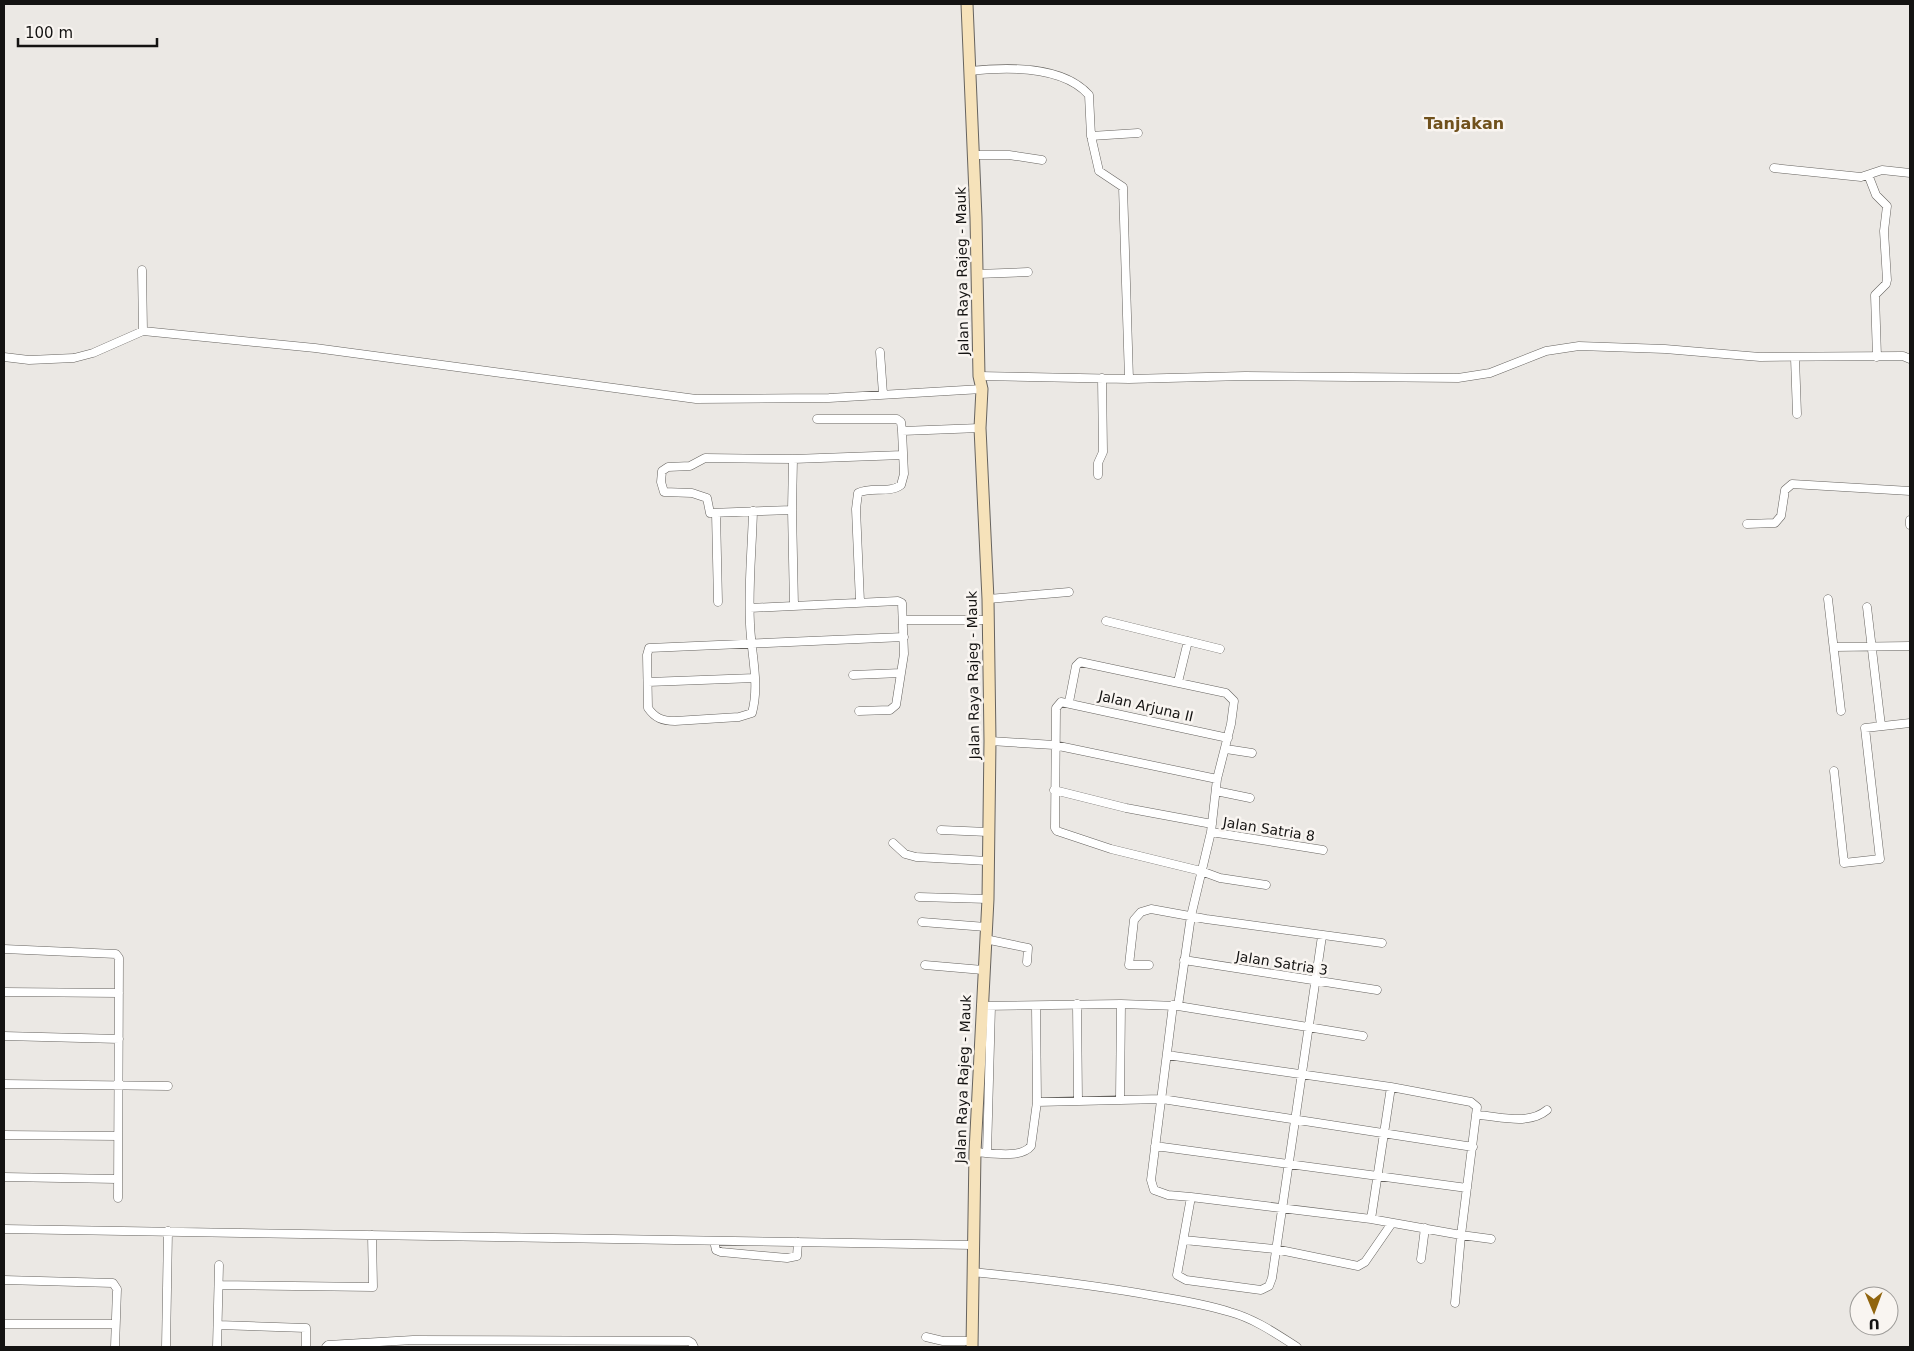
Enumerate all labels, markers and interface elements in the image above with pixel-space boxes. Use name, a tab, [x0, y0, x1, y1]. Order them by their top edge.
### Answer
scale bar	[18, 15, 156, 47]
text: 100 m	[25, 24, 73, 42]
district label: Tanjakan	[1424, 114, 1504, 133]
street label: Jalan Raya Rajeg - Mauk	[953, 186, 971, 357]
street label: Jalan Raya Rajeg - Mauk	[964, 590, 982, 761]
street label: Jalan Arjuna II	[1096, 687, 1195, 725]
street label: Jalan Satria 8	[1221, 814, 1316, 844]
street label: Jalan Satria 3	[1234, 948, 1329, 978]
street label: Jalan Raya Rajeg - Mauk	[952, 993, 974, 1165]
north arrow	[1849, 1286, 1899, 1336]
text: U	[1868, 1316, 1880, 1332]

